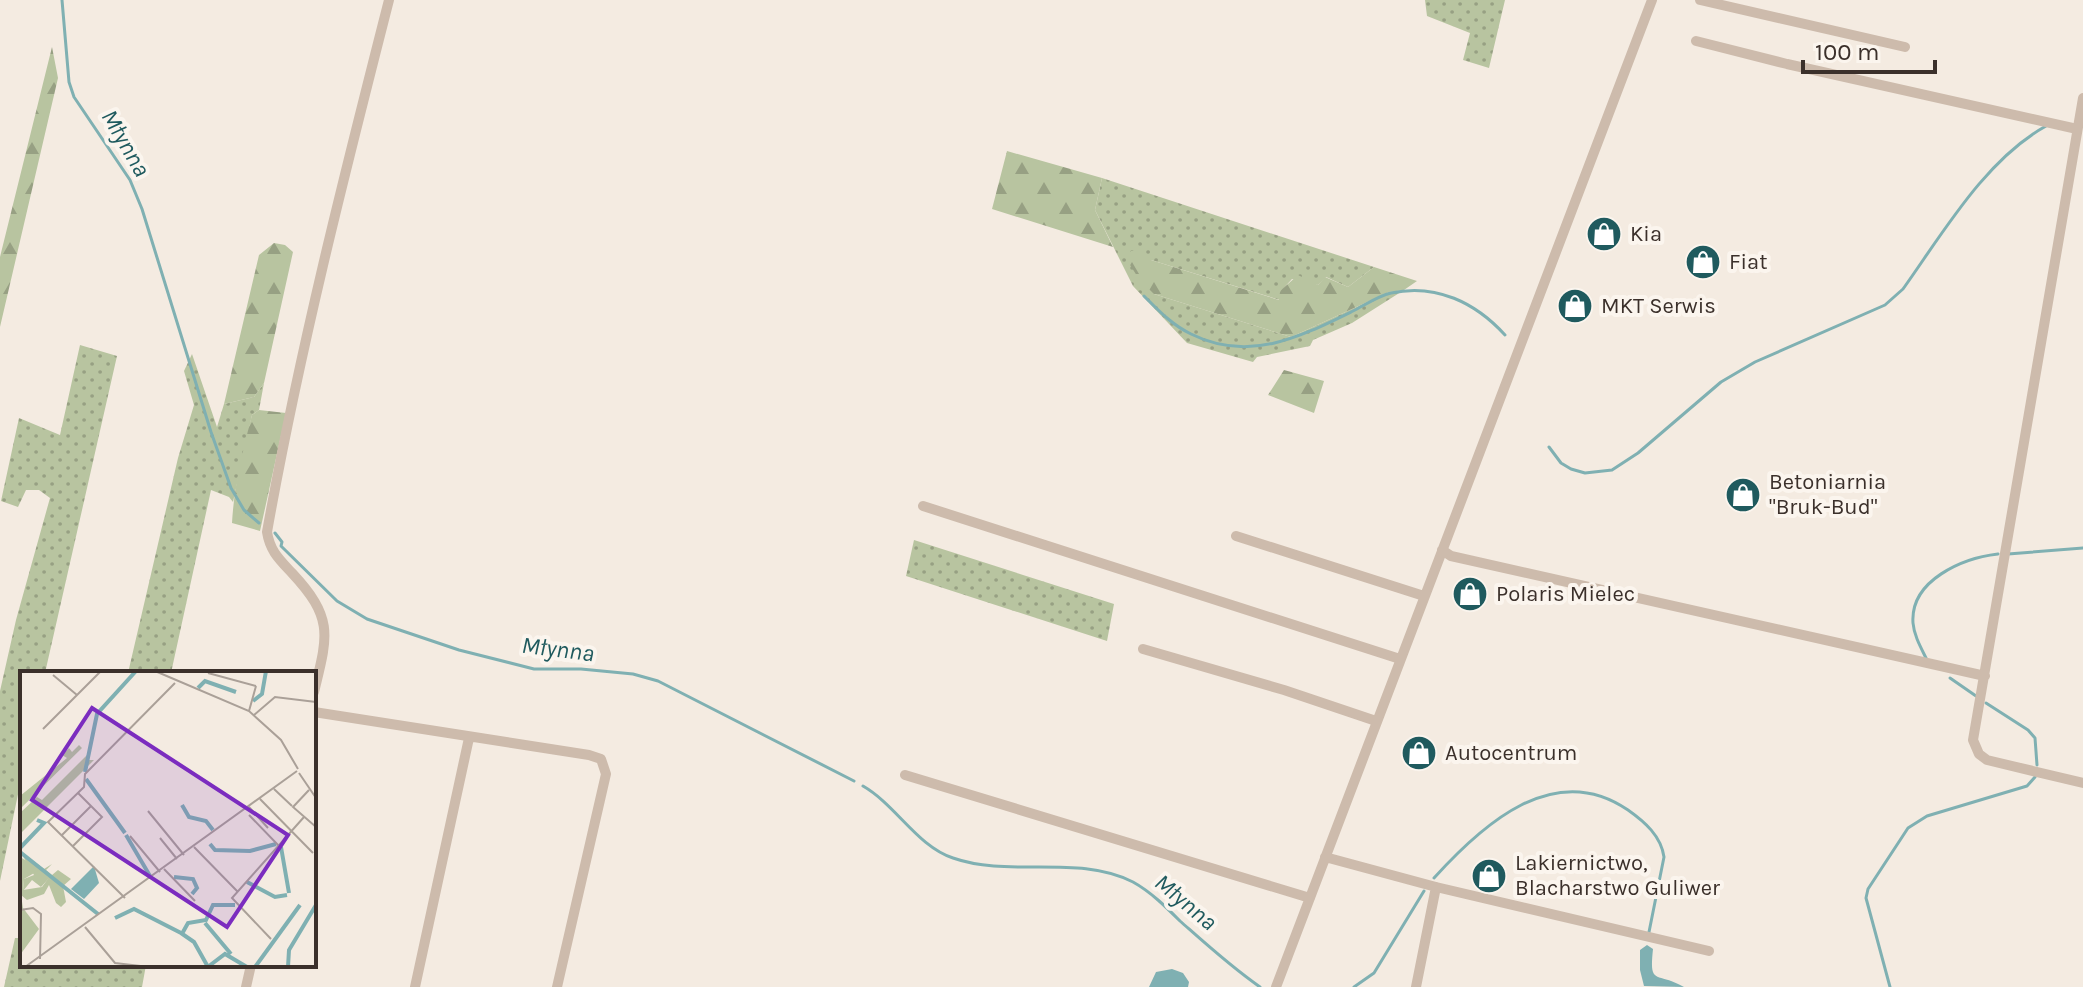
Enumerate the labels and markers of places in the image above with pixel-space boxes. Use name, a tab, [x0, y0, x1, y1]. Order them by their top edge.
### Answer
shop icon: Kia	[1585, 215, 1623, 253]
place label: Kia	[1630, 221, 1662, 247]
shop icon: Fiat	[1684, 243, 1722, 281]
place label: Fiat	[1729, 249, 1767, 275]
shop icon: MKT Serwis	[1556, 287, 1594, 325]
place label: MKT Serwis	[1601, 293, 1716, 319]
place label: Betoniarnia "Bruk-Bud"	[1769, 469, 1886, 520]
shop icon: Betoniarnia "Bruk-Bud"	[1724, 476, 1762, 514]
shop icon: Polaris Mielec	[1451, 575, 1489, 613]
place label: Polaris Mielec	[1496, 581, 1635, 607]
shop icon: Autocentrum	[1400, 734, 1438, 772]
place label: Autocentrum	[1445, 740, 1577, 766]
place label: Lakiernictwo, Blacharstwo Guliwer	[1515, 850, 1720, 901]
shop icon: Lakiernictwo, Blacharstwo Guliwer	[1470, 857, 1508, 895]

